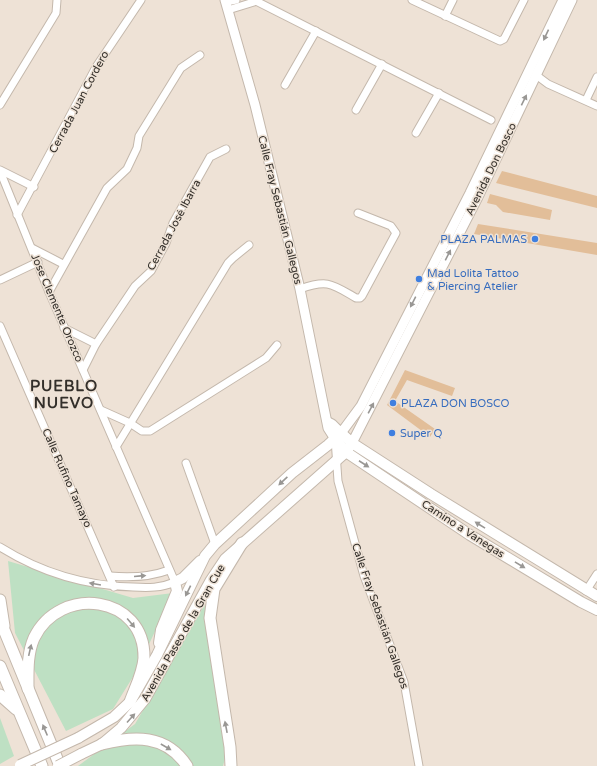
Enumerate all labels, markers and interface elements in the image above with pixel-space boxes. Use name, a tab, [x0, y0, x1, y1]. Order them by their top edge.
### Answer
one-way arrow	[543, 30, 549, 41]
street label: Cerrada Juan Cordero	[47, 48, 112, 155]
one-way arrow	[521, 95, 527, 106]
street label: Avenida Don Bosco	[463, 120, 519, 217]
street label: Calle Fray Sebastián Gallegos	[255, 134, 305, 286]
street label: Cerrada José Ibarra	[144, 177, 204, 273]
place label: PLAZA PALMAS	[440, 233, 527, 246]
marker: PLAZA PALMAS	[530, 234, 540, 244]
one-way arrow	[445, 249, 451, 260]
street label: Jose Clemente Orozco	[28, 252, 86, 364]
place label: Mad Lolita Tattoo & Piercing Atelier	[427, 267, 519, 293]
marker: Mad Lolita Tattoo & Piercing Atelier	[414, 274, 424, 284]
one-way arrow	[410, 296, 417, 308]
district label: PUEBLO NUEVO	[30, 377, 98, 412]
place label: PLAZA DON BOSCO	[401, 397, 509, 410]
marker: PLAZA DON BOSCO	[388, 398, 398, 408]
one-way arrow	[368, 403, 374, 414]
street label: Calle Rufino Tamayo	[39, 427, 95, 530]
place label: Super Q	[400, 427, 443, 440]
marker: Super Q	[387, 428, 397, 438]
one-way arrow	[359, 460, 369, 468]
one-way arrow	[278, 477, 288, 486]
street label: Camino a Vanegas	[419, 497, 507, 561]
one-way arrow	[474, 521, 486, 528]
street label: Calle Fray Sebastián Gallegos	[349, 542, 411, 690]
street label: Avenida Paseo de la Gran Cue	[138, 562, 228, 704]
one-way arrow	[514, 562, 526, 569]
one-way arrow	[134, 573, 146, 580]
one-way arrow	[89, 581, 101, 587]
one-way arrow	[185, 585, 191, 597]
one-way arrow	[126, 617, 135, 628]
one-way arrow	[28, 644, 34, 657]
one-way arrow	[126, 712, 135, 723]
one-way arrow	[223, 721, 229, 734]
one-way arrow	[42, 723, 48, 735]
one-way arrow	[160, 744, 172, 751]

